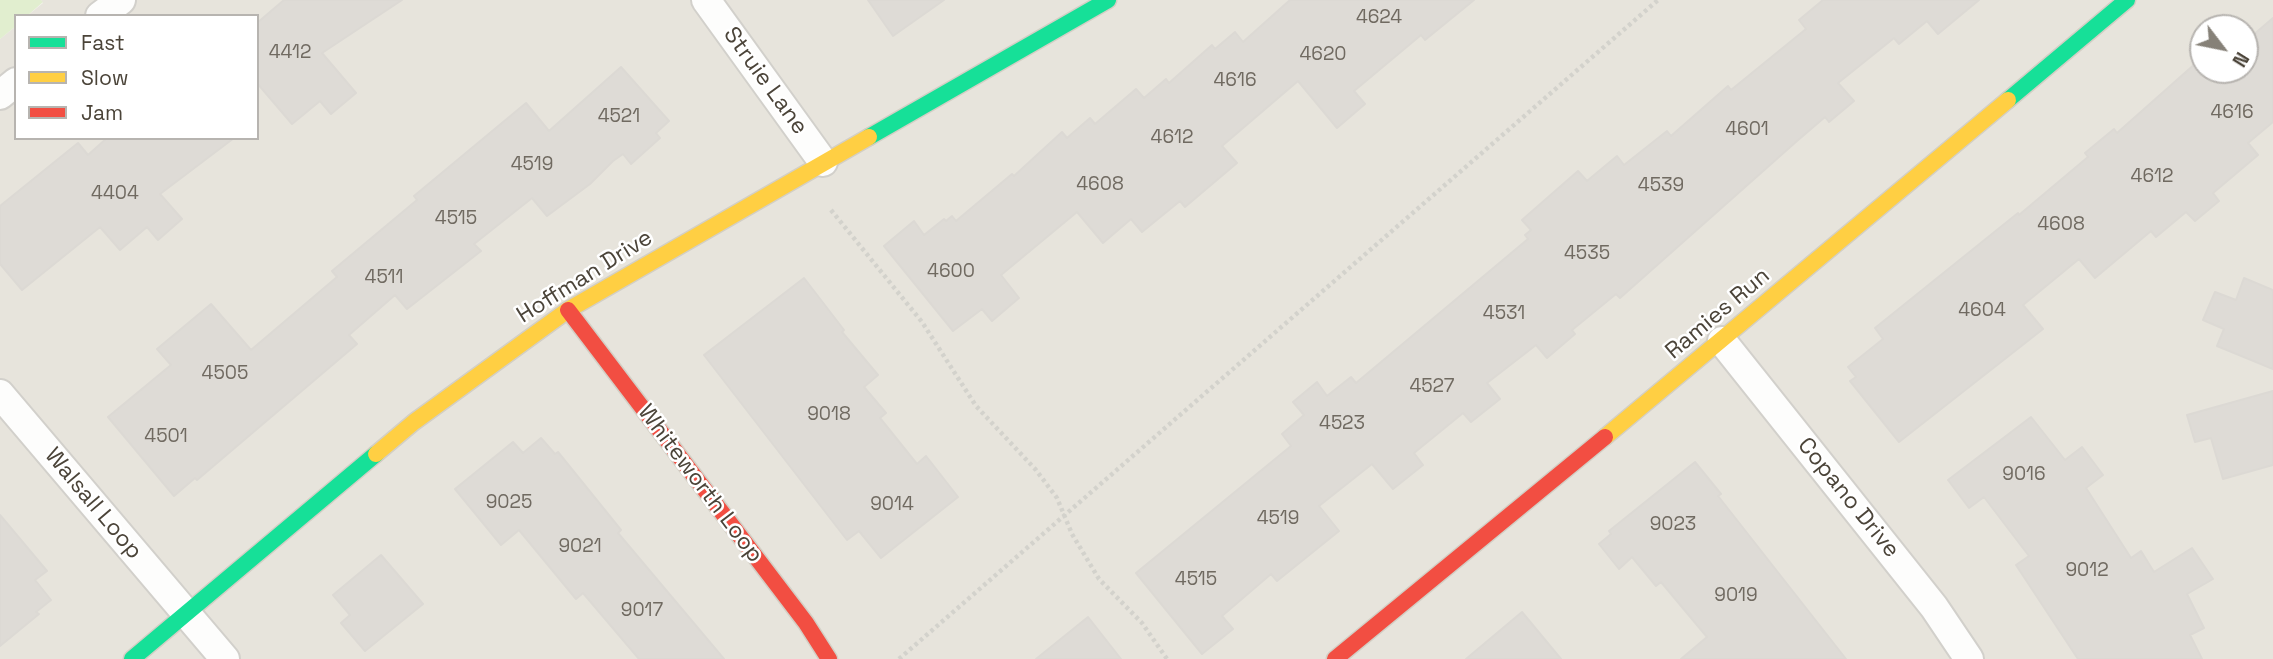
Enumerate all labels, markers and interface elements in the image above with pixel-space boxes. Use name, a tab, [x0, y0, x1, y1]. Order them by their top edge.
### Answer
house number: 4624	[1356, 7, 1402, 29]
legend	[14, 14, 259, 140]
north arrow	[2189, 14, 2259, 84]
street label: Struie Lane	[717, 22, 813, 140]
text: Fast	[81, 29, 125, 56]
house number: 4412	[269, 42, 311, 64]
house number: 4620	[1299, 44, 1347, 66]
text: N	[2227, 47, 2255, 71]
text: Slow	[81, 64, 129, 91]
house number: 4616	[1213, 70, 1257, 92]
text: Jam	[81, 99, 123, 126]
house number: 4616	[2210, 102, 2254, 124]
house number: 4521	[598, 106, 640, 128]
house number: 4601	[1725, 119, 1769, 141]
house number: 4612	[1151, 127, 1193, 149]
house number: 4519	[511, 154, 553, 176]
house number: 4612	[2131, 166, 2173, 188]
house number: 4608	[1076, 174, 1124, 196]
house number: 4539	[1638, 175, 1684, 197]
house number: 4404	[91, 183, 139, 205]
house number: 4515	[435, 208, 477, 230]
house number: 4608	[2037, 214, 2085, 236]
street label: Hoffman Drive	[512, 224, 658, 330]
house number: 4535	[1564, 243, 1610, 265]
house number: 4600	[927, 261, 975, 283]
street label: Ramies Run	[1660, 262, 1776, 366]
house number: 4511	[365, 267, 403, 289]
house number: 4604	[1958, 300, 2006, 322]
house number: 4531	[1483, 303, 1525, 325]
house number: 4505	[202, 363, 248, 385]
house number: 4527	[1409, 376, 1455, 398]
street label: Whiteworth Loop	[632, 400, 768, 568]
house number: 9018	[807, 404, 851, 426]
house number: 4523	[1319, 413, 1365, 435]
house number: 4501	[144, 426, 188, 448]
street label: Copano Drive	[1791, 432, 1905, 564]
street label: Walsall Loop	[38, 443, 148, 565]
house number: 9016	[2002, 464, 2046, 486]
house number: 9025	[486, 492, 532, 514]
house number: 9014	[870, 494, 914, 516]
house number: 4519	[1257, 508, 1299, 530]
house number: 9023	[1650, 514, 1696, 536]
house number: 9021	[558, 536, 602, 558]
house number: 9012	[2065, 560, 2109, 582]
house number: 4515	[1175, 569, 1217, 591]
house number: 9019	[1714, 585, 1758, 607]
house number: 9017	[621, 600, 663, 622]

